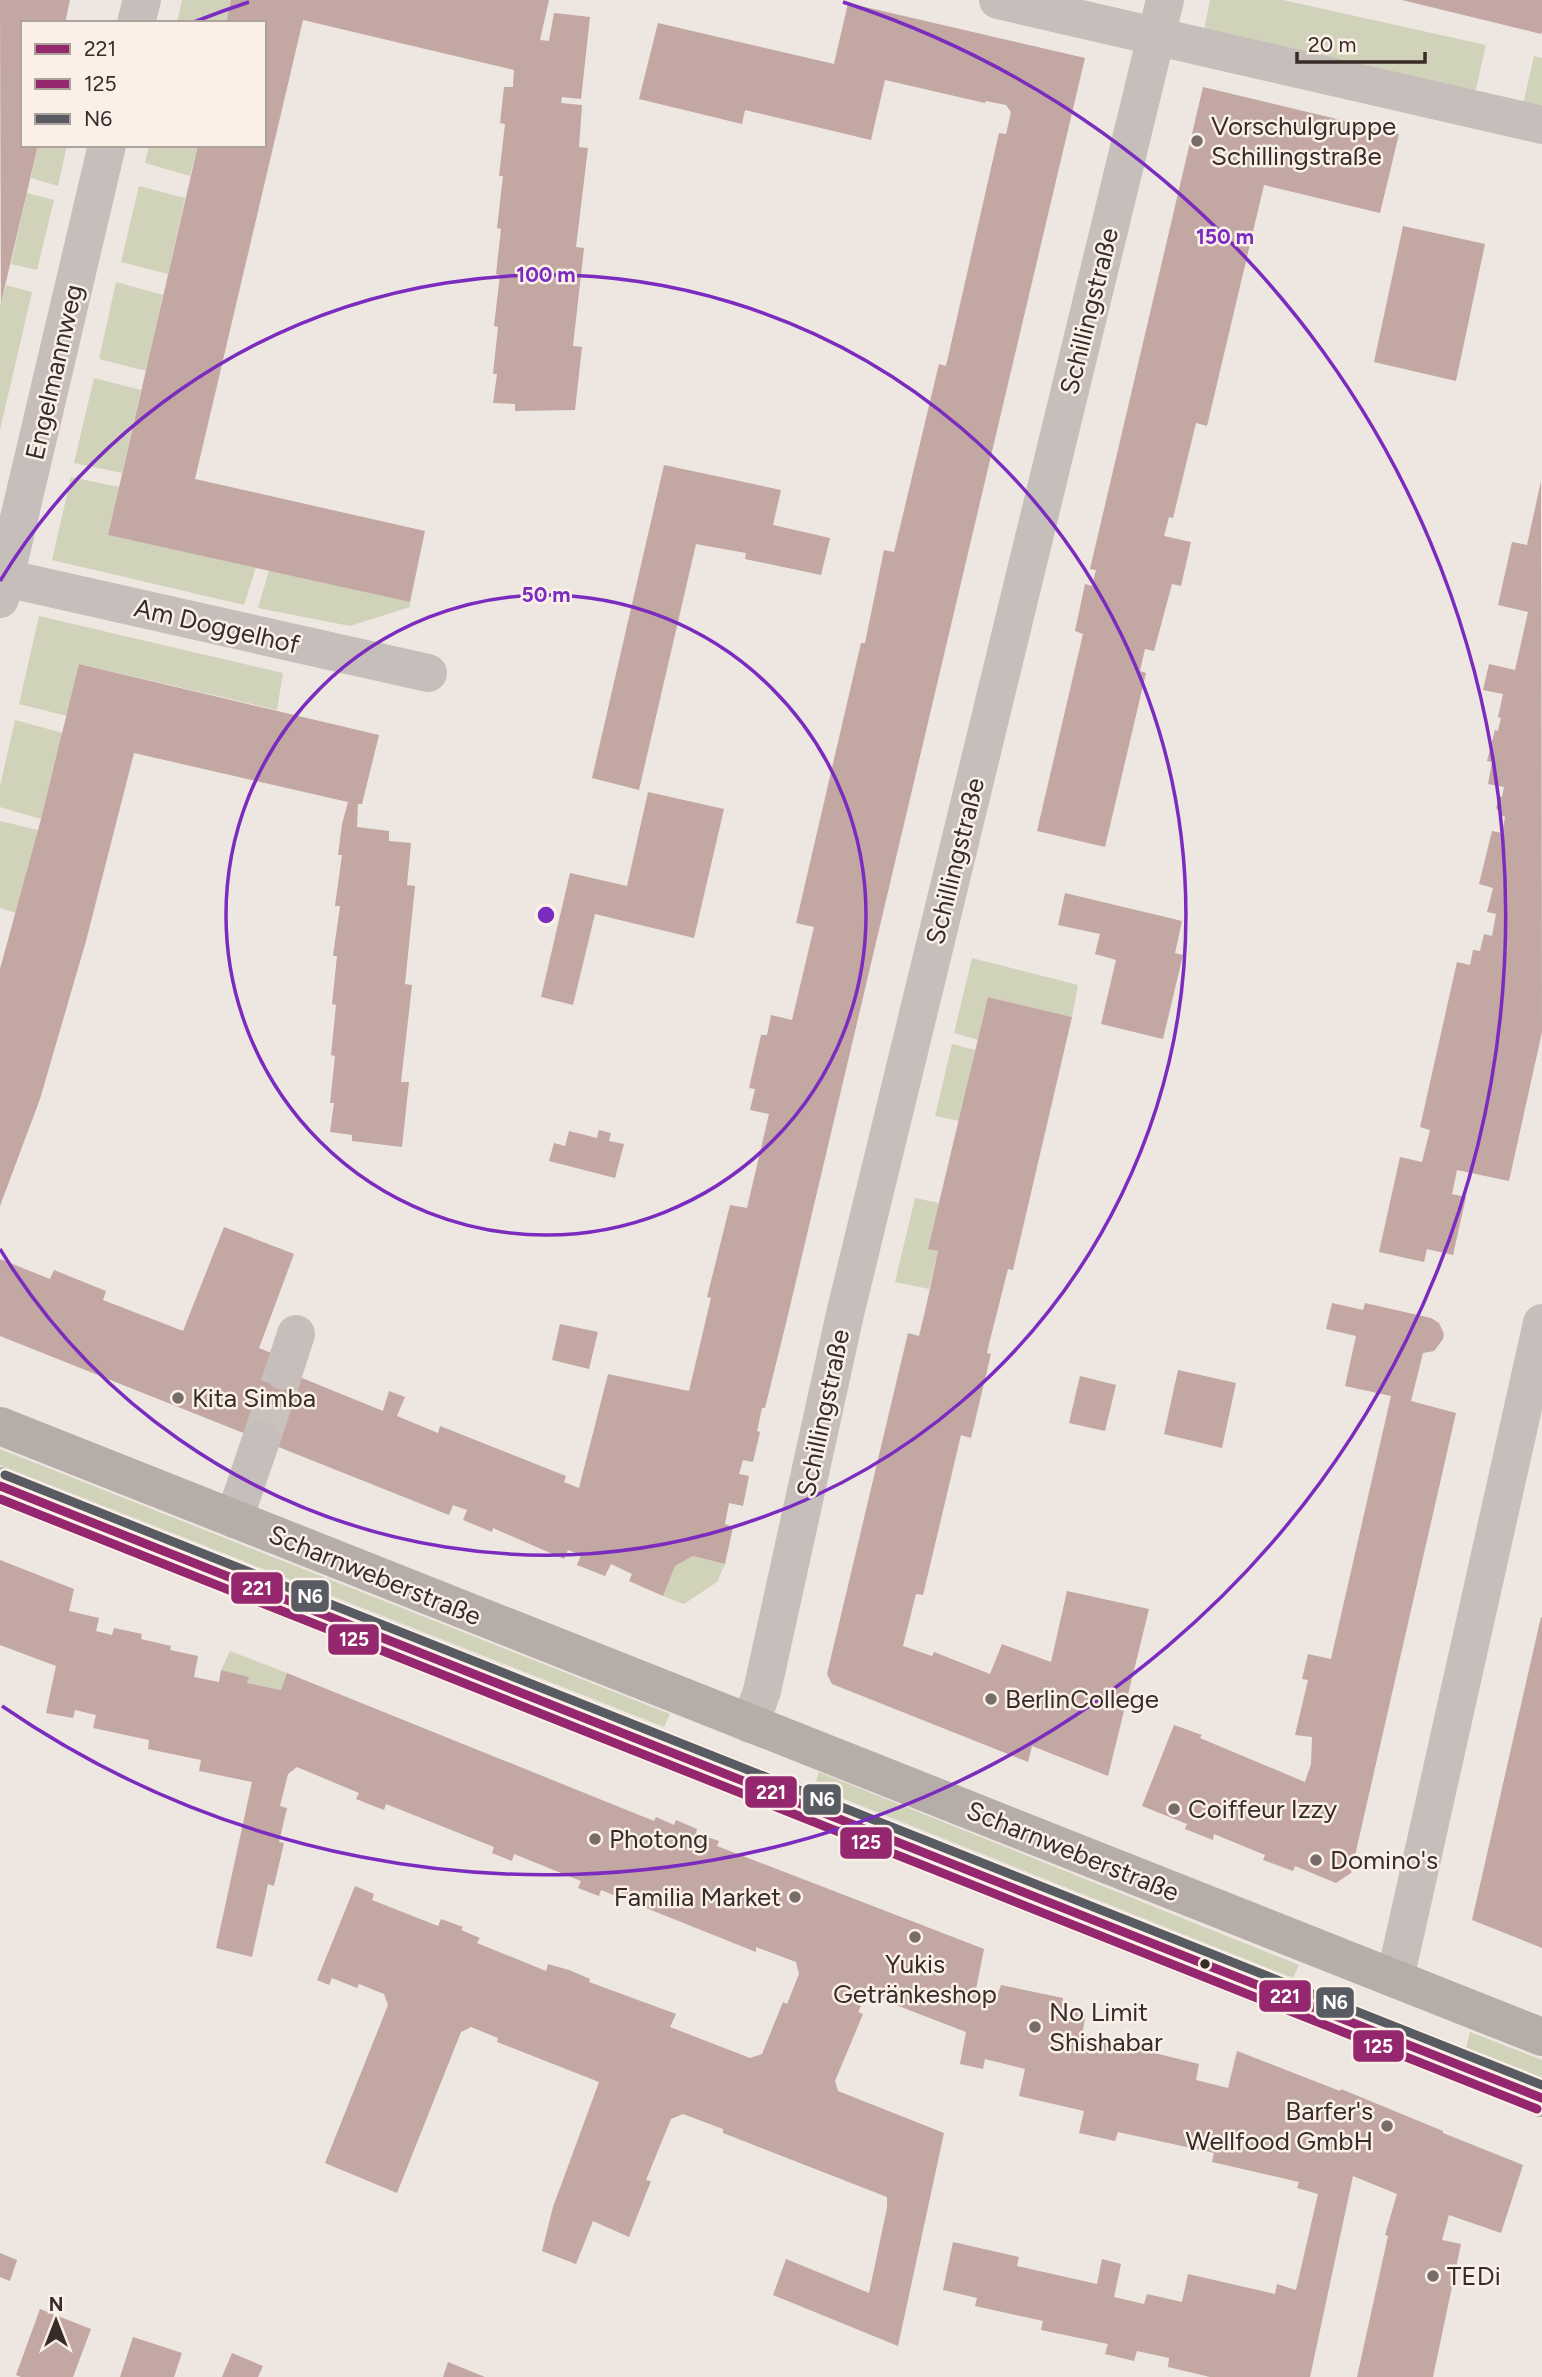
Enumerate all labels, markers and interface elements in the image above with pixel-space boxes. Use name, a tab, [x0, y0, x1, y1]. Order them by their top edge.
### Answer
legend	[21, 21, 266, 147]
scale bar	[1297, 21, 1425, 65]
text: 20 m	[1308, 32, 1356, 57]
text: 221	[84, 36, 116, 61]
text: 125	[84, 71, 117, 96]
text: N6	[84, 106, 112, 131]
place label: Vorschulgruppe Schillingstraße	[1211, 110, 1396, 172]
marker: Vorschulgruppe Schillingstraße	[1189, 133, 1205, 149]
street label: Schillingstraße	[1053, 224, 1125, 398]
text: 150 m	[1196, 224, 1254, 249]
text: 100 m	[516, 262, 576, 287]
street label: Engelmannweg	[18, 281, 90, 463]
text: 50 m	[521, 582, 571, 607]
street label: Am Doggelhof	[131, 591, 303, 661]
street label: Schillingstraße	[919, 774, 991, 948]
centre of rings	[534, 903, 558, 927]
street label: Schillingstraße	[790, 1326, 856, 1500]
place label: Kita Simba	[192, 1382, 316, 1414]
marker: Kita Simba	[170, 1390, 186, 1406]
street label: Scharnweberstraße	[264, 1518, 486, 1632]
line badge: 221	[230, 1571, 284, 1605]
text: 221	[242, 1577, 272, 1600]
line badge: N6	[290, 1579, 330, 1613]
text: N6	[297, 1585, 323, 1608]
line badge: 125	[327, 1623, 380, 1656]
text: 125	[339, 1628, 369, 1651]
place label: BerlinCollege	[1005, 1683, 1159, 1715]
marker: BerlinCollege	[983, 1691, 999, 1707]
line badge: 221	[744, 1775, 798, 1809]
text: 221	[756, 1781, 786, 1804]
line badge: N6	[802, 1783, 842, 1816]
text: N6	[809, 1788, 835, 1811]
place label: Coiffeur Izzy	[1188, 1793, 1337, 1825]
street label: Scharnweberstraße	[962, 1794, 1184, 1908]
marker: Coiffeur Izzy	[1166, 1801, 1182, 1817]
place label: Photong	[609, 1823, 708, 1855]
line badge: 125	[839, 1826, 893, 1860]
marker: Photong	[587, 1831, 603, 1847]
text: 125	[851, 1831, 881, 1854]
place label: Domino's	[1330, 1844, 1438, 1876]
marker: Domino's	[1308, 1852, 1324, 1868]
place label: Familia Market	[614, 1881, 781, 1913]
marker: Familia Market	[787, 1889, 803, 1905]
marker: Yukis Getränkeshop	[907, 1929, 923, 1945]
place label: Yukis Getränkeshop	[833, 1948, 997, 2010]
unlabelled marker	[1198, 1957, 1212, 1971]
line badge: 221	[1258, 1979, 1312, 2013]
text: 221	[1270, 1985, 1300, 2008]
line badge: N6	[1315, 1986, 1355, 2019]
text: N6	[1322, 1991, 1348, 2014]
place label: No Limit Shishabar	[1049, 1996, 1163, 2058]
marker: No Limit Shishabar	[1027, 2019, 1043, 2035]
line badge: 125	[1352, 2029, 1405, 2063]
text: 125	[1363, 2035, 1393, 2058]
place label: Barfer's Wellfood GmbH	[1185, 2095, 1373, 2157]
marker: Barfer's Wellfood GmbH	[1379, 2118, 1395, 2134]
place label: TEDi	[1447, 2260, 1501, 2292]
marker: TEDi	[1425, 2268, 1441, 2284]
north arrow	[21, 2286, 91, 2356]
text: N	[49, 2293, 63, 2316]

